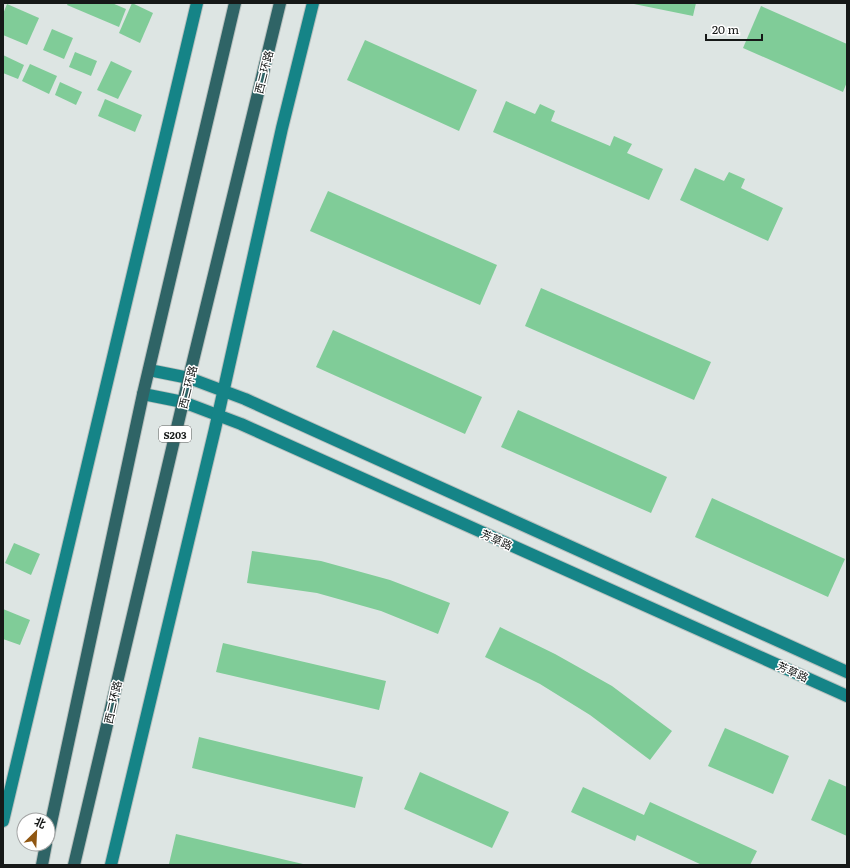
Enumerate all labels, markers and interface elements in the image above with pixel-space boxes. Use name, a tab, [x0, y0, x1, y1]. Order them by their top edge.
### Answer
scale bar	[706, 16, 762, 42]
text: 20 m	[712, 20, 739, 38]
street label: 西二环路	[250, 49, 276, 95]
street label: 西二环路	[174, 364, 200, 410]
road number: S203	[159, 426, 191, 442]
street label: 芳草路	[479, 525, 515, 553]
street label: 芳草路	[775, 657, 811, 685]
street label: 西二环路	[99, 679, 125, 725]
north arrow	[16, 812, 56, 852]
text: 北	[32, 812, 49, 831]

